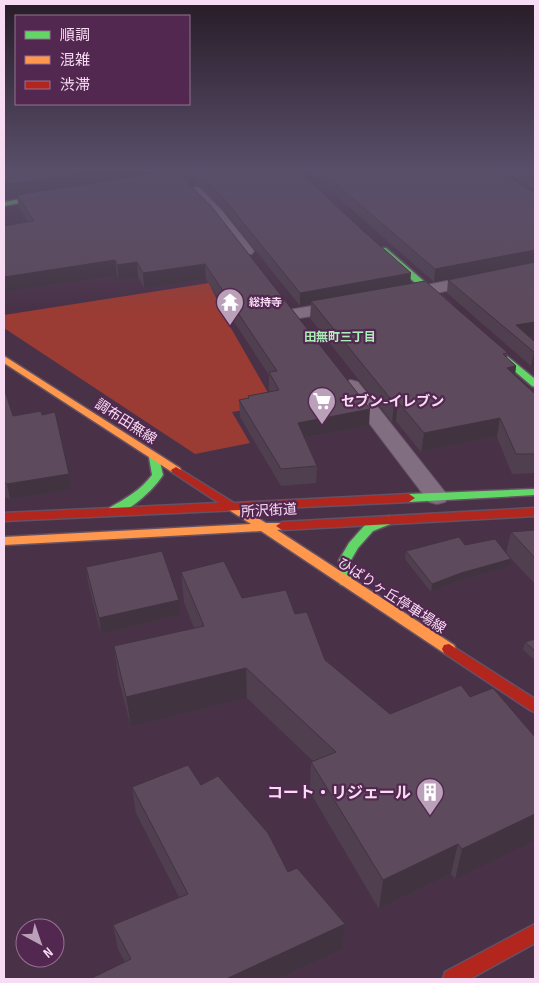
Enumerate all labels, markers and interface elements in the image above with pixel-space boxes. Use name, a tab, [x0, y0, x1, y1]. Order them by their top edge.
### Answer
legend	[15, 15, 190, 105]
text: 順調	[60, 26, 90, 45]
text: 混雑	[60, 51, 90, 70]
text: 渋滞	[60, 76, 90, 95]
temple icon: 総持寺	[215, 287, 245, 326]
place label: 総持寺	[249, 296, 282, 309]
district label: 田無町三丁目	[304, 330, 376, 345]
supermarket icon: セブン-イレブン	[307, 386, 337, 425]
place label: セブン-イレブン	[341, 393, 444, 410]
street label: 調布田無線	[92, 395, 160, 448]
street label: 所沢街道	[241, 501, 297, 520]
street label: ひばりヶ丘停車場線	[334, 554, 449, 637]
building icon: コート・リジェール	[415, 777, 445, 816]
place label: コート・リジェール	[267, 784, 411, 803]
north arrow	[15, 918, 65, 968]
text: N	[40, 944, 56, 961]

